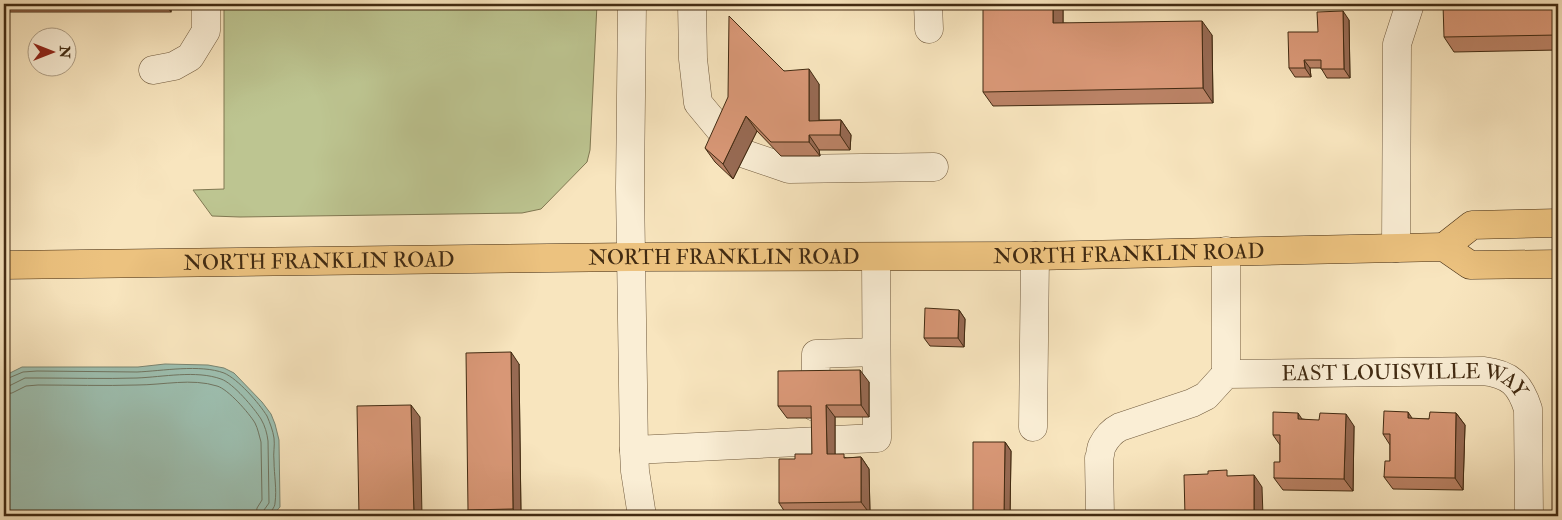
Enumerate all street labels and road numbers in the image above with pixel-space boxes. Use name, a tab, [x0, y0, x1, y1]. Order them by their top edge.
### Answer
street label: NORTH FRANKLIN ROAD	[993, 237, 1265, 270]
street label: NORTH FRANKLIN ROAD	[588, 243, 860, 271]
street label: NORTH FRANKLIN ROAD	[183, 246, 455, 276]
street label: EAST LOUISVILLE WAY	[1281, 357, 1535, 403]

